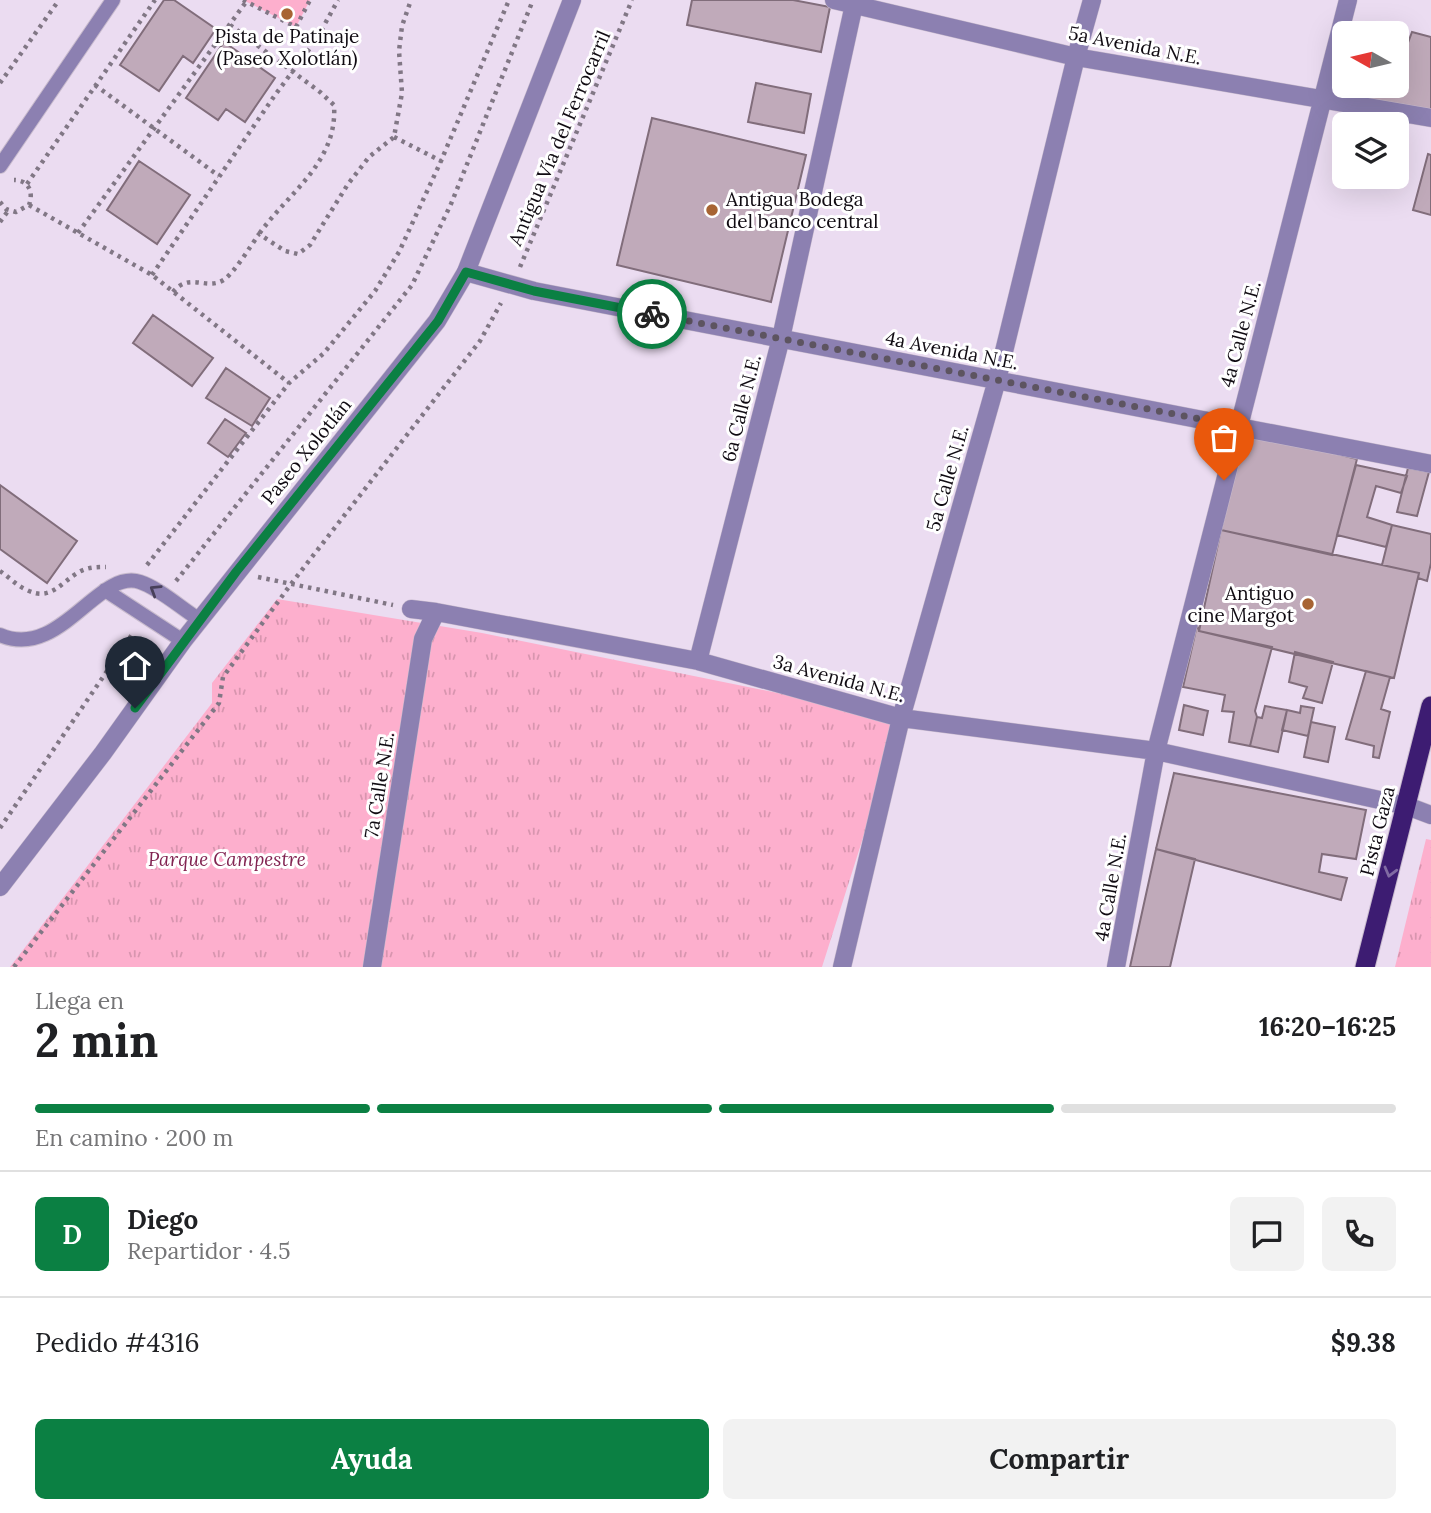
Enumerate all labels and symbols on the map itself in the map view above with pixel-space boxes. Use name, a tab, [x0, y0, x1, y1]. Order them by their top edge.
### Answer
marker: Pista de Patinaje (Paseo Xolotlán)	[279, 6, 295, 22]
street label: 5a Avenida N.E.	[1067, 20, 1203, 70]
north arrow	[1332, 21, 1409, 98]
place label: Pista de Patinaje (Paseo Xolotlán)	[215, 24, 359, 71]
street label: Antigua Vía del Ferrocarril	[502, 27, 615, 250]
place label: Antigua Bodega del banco central	[725, 187, 878, 233]
marker: Antigua Bodega del banco central	[704, 202, 720, 218]
street label: 4a Calle N.E.	[1214, 278, 1266, 390]
courier	[617, 279, 687, 349]
street label: 4a Avenida N.E.	[884, 325, 1020, 375]
street label: 6a Calle N.E.	[716, 352, 766, 464]
street label: Paseo Xolotlán	[256, 393, 356, 509]
pin	[1194, 408, 1254, 480]
street label: 5a Calle N.E.	[920, 422, 974, 534]
place label: Antiguo cine Margot	[1187, 581, 1295, 627]
one-way arrow	[149, 586, 162, 599]
marker: Antiguo cine Margot	[1300, 596, 1316, 612]
pin	[105, 636, 165, 708]
street label: 3a Avenida N.E.	[771, 649, 907, 707]
street label: 7a Calle N.E.	[359, 730, 399, 840]
street label: Pista Gaza	[1354, 783, 1400, 878]
street label: 4a Calle N.E.	[1089, 831, 1131, 943]
park label: Parque Campestre	[148, 847, 306, 871]
one-way arrow	[1384, 866, 1398, 878]

